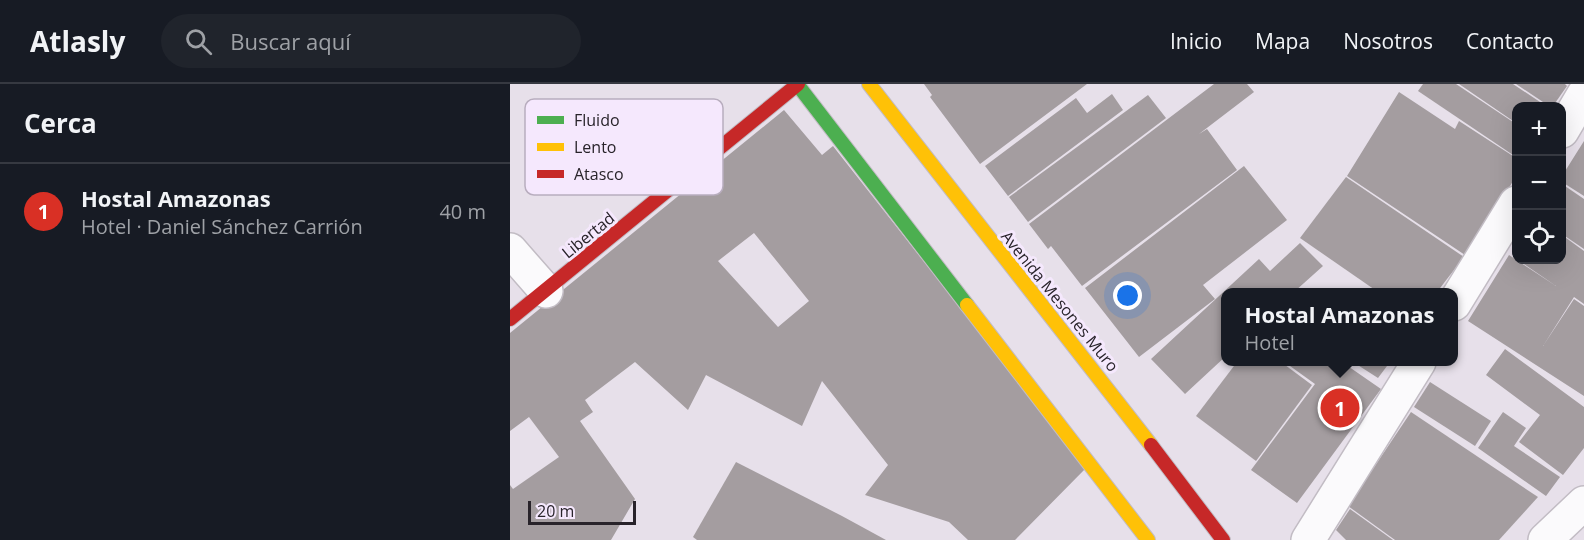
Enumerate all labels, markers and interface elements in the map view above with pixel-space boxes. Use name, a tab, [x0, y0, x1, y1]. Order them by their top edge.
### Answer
search box	[161, 14, 581, 68]
text: Atlasly	[30, 22, 125, 60]
icon: search	[182, 25, 215, 58]
text: Buscar aquí	[230, 26, 351, 56]
text: Inicio	[1170, 27, 1222, 55]
text: Mapa	[1255, 27, 1310, 55]
text: Nosotros	[1343, 27, 1433, 55]
text: Contacto	[1466, 27, 1554, 55]
legend	[525, 99, 723, 195]
map controls	[1512, 102, 1566, 264]
button: +	[1512, 102, 1566, 156]
text: Cerca	[24, 105, 97, 141]
text: Fluido	[574, 109, 620, 131]
text: Lento	[574, 136, 616, 158]
button: −	[1512, 156, 1566, 210]
text: Atasco	[574, 163, 624, 185]
text: Hostal Amazonas	[81, 183, 271, 213]
text: 1	[38, 198, 49, 225]
text: 40 m	[439, 198, 486, 225]
street label: Libertad	[557, 207, 619, 263]
button: locate	[1512, 210, 1566, 264]
text: Hotel · Daniel Sánchez Carrión	[81, 213, 363, 240]
street label: Avenida Mesones Muro	[996, 226, 1124, 376]
your location	[1113, 281, 1142, 310]
popup	[1221, 288, 1458, 366]
text: Hostal Amazonas	[1245, 299, 1434, 329]
text: Hotel	[1245, 329, 1295, 356]
pin: 1	[1320, 386, 1360, 430]
scale bar	[528, 498, 636, 526]
text: 20 m	[537, 500, 574, 522]

